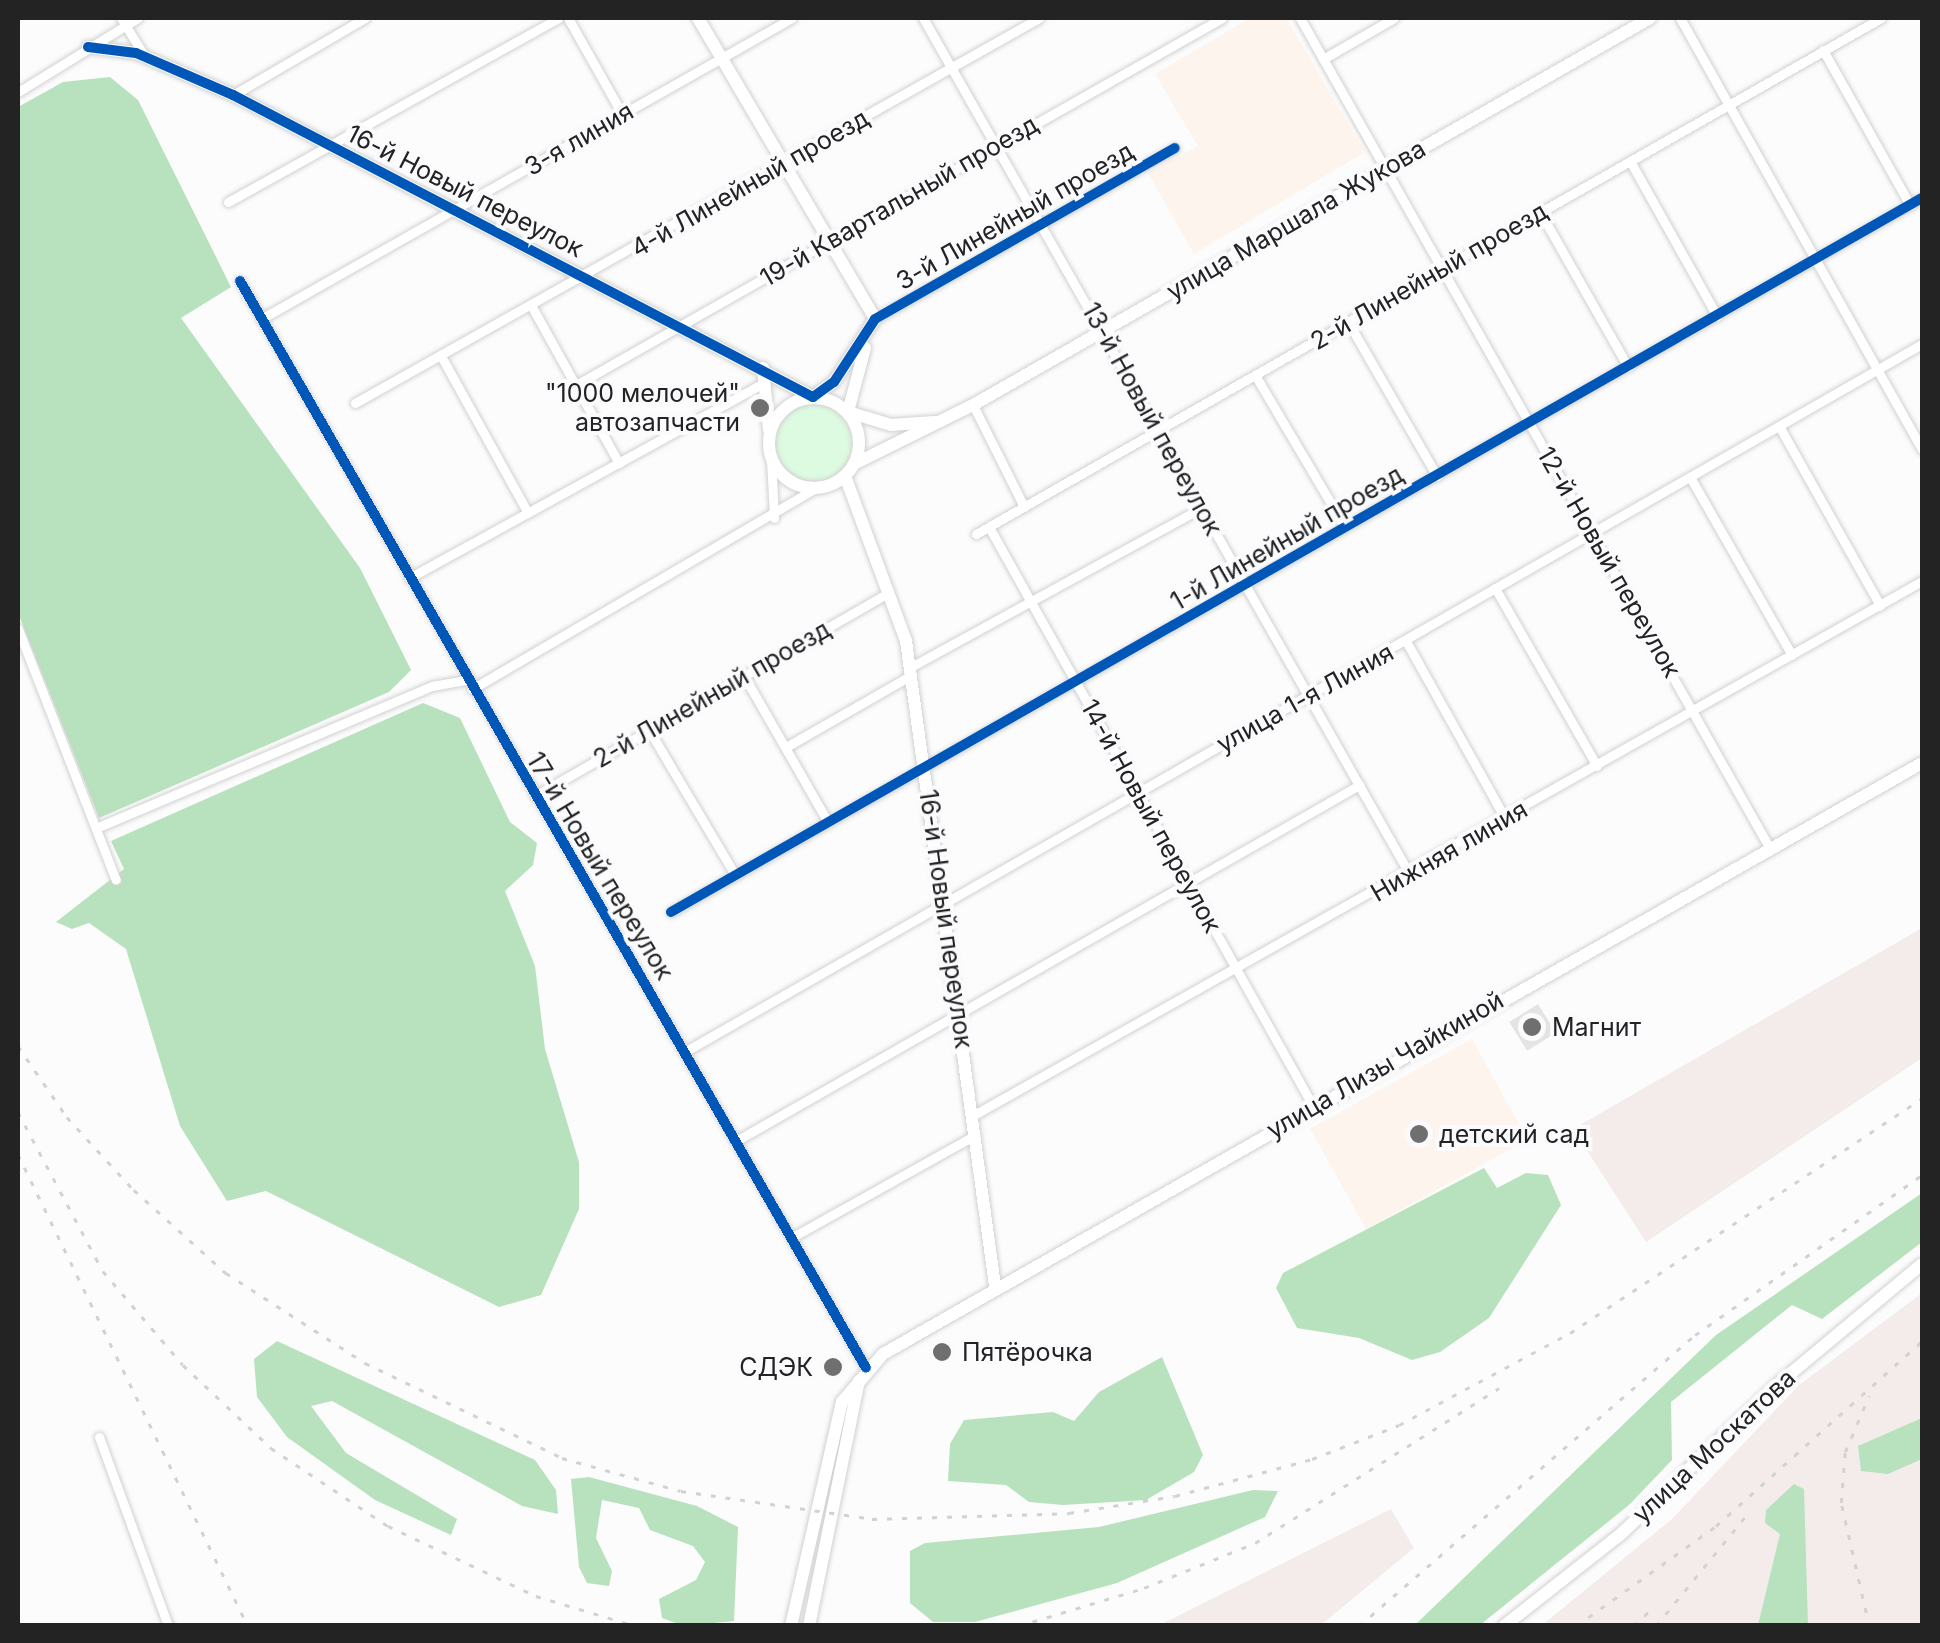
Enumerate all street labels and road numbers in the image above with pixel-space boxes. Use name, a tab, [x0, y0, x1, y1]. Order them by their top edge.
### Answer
street label: 3-я линия	[519, 96, 639, 182]
street label: 4-й Линейный проезд	[626, 103, 874, 263]
street label: 19-й Квартальный проезд	[755, 109, 1043, 293]
street label: 16-й Новый переулок	[342, 118, 588, 264]
street label: улица Маршала Жукова	[1161, 133, 1431, 307]
street label: 3-й Линейный проезд	[891, 136, 1139, 296]
street label: 2-й Линейный проезд	[1305, 196, 1553, 356]
street label: 13-й Новый переулок	[1076, 297, 1228, 541]
street label: 12-й Новый переулок	[1531, 441, 1687, 683]
street label: 1-й Линейный проезд	[1165, 459, 1409, 617]
street label: 2-й Линейный проезд	[588, 614, 836, 774]
street label: улица 1-я Линия	[1211, 637, 1399, 759]
street label: 14-й Новый переулок	[1074, 694, 1228, 938]
street label: 17-й Новый переулок	[520, 747, 680, 985]
street label: 16-й Новый переулок	[913, 787, 979, 1051]
street label: Нижняя линия	[1365, 794, 1533, 908]
street label: улица Лизы Чайкиной	[1261, 985, 1509, 1145]
street label: улица Москатова	[1626, 1363, 1802, 1529]

